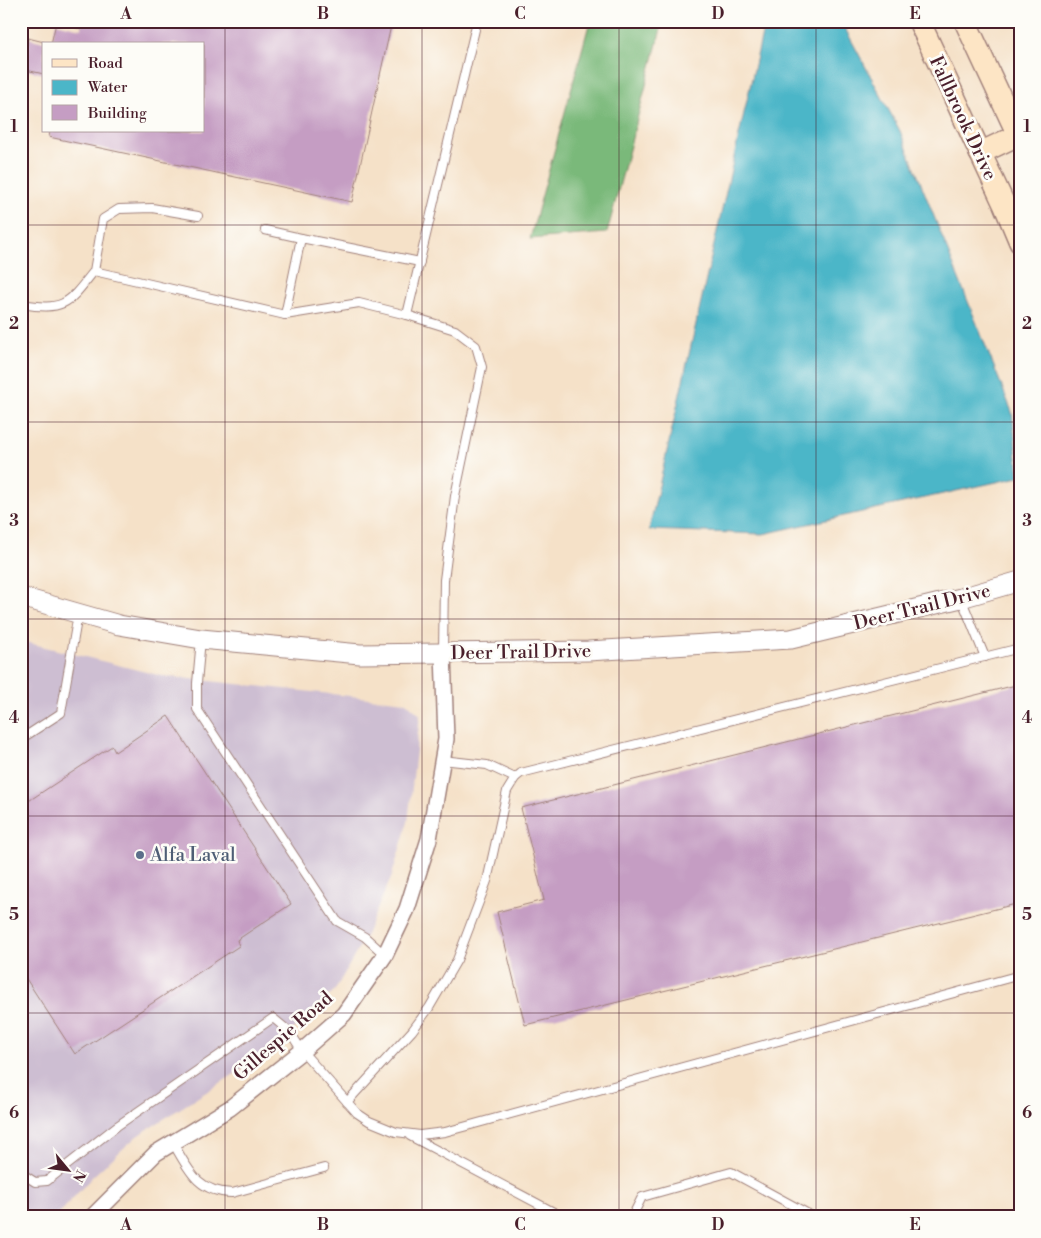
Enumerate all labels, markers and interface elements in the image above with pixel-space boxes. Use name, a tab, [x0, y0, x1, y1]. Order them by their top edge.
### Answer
text: A	[119, 4, 132, 24]
text: B	[317, 4, 329, 24]
text: C	[514, 4, 526, 24]
text: D	[712, 4, 725, 24]
text: E	[909, 4, 921, 24]
legend	[42, 42, 205, 132]
street label: Fallbrook Drive	[924, 52, 1002, 184]
text: Road	[88, 54, 123, 73]
text: Water	[87, 78, 128, 97]
text: Building	[87, 104, 147, 123]
text: 1	[10, 117, 18, 137]
text: 1	[1023, 117, 1031, 137]
text: 2	[9, 314, 19, 334]
text: 2	[1022, 314, 1032, 334]
text: 3	[9, 511, 19, 531]
text: 3	[1022, 511, 1032, 531]
street label: Deer Trail Drive	[851, 578, 993, 636]
street label: Deer Trail Drive	[451, 639, 591, 665]
text: 4	[9, 708, 20, 728]
text: 4	[1022, 708, 1033, 728]
place label: Alfa Laval	[149, 843, 236, 867]
marker: Alfa Laval	[134, 849, 146, 861]
text: 5	[9, 905, 19, 925]
text: 5	[1022, 905, 1032, 925]
street label: Gillespie Road	[228, 986, 338, 1086]
text: 6	[9, 1103, 19, 1123]
text: 6	[1022, 1103, 1032, 1123]
north arrow	[42, 1146, 92, 1196]
text: N	[68, 1167, 89, 1185]
text: A	[119, 1215, 132, 1235]
text: B	[317, 1215, 329, 1235]
text: C	[514, 1215, 526, 1235]
text: D	[712, 1215, 725, 1235]
text: E	[909, 1215, 921, 1235]

